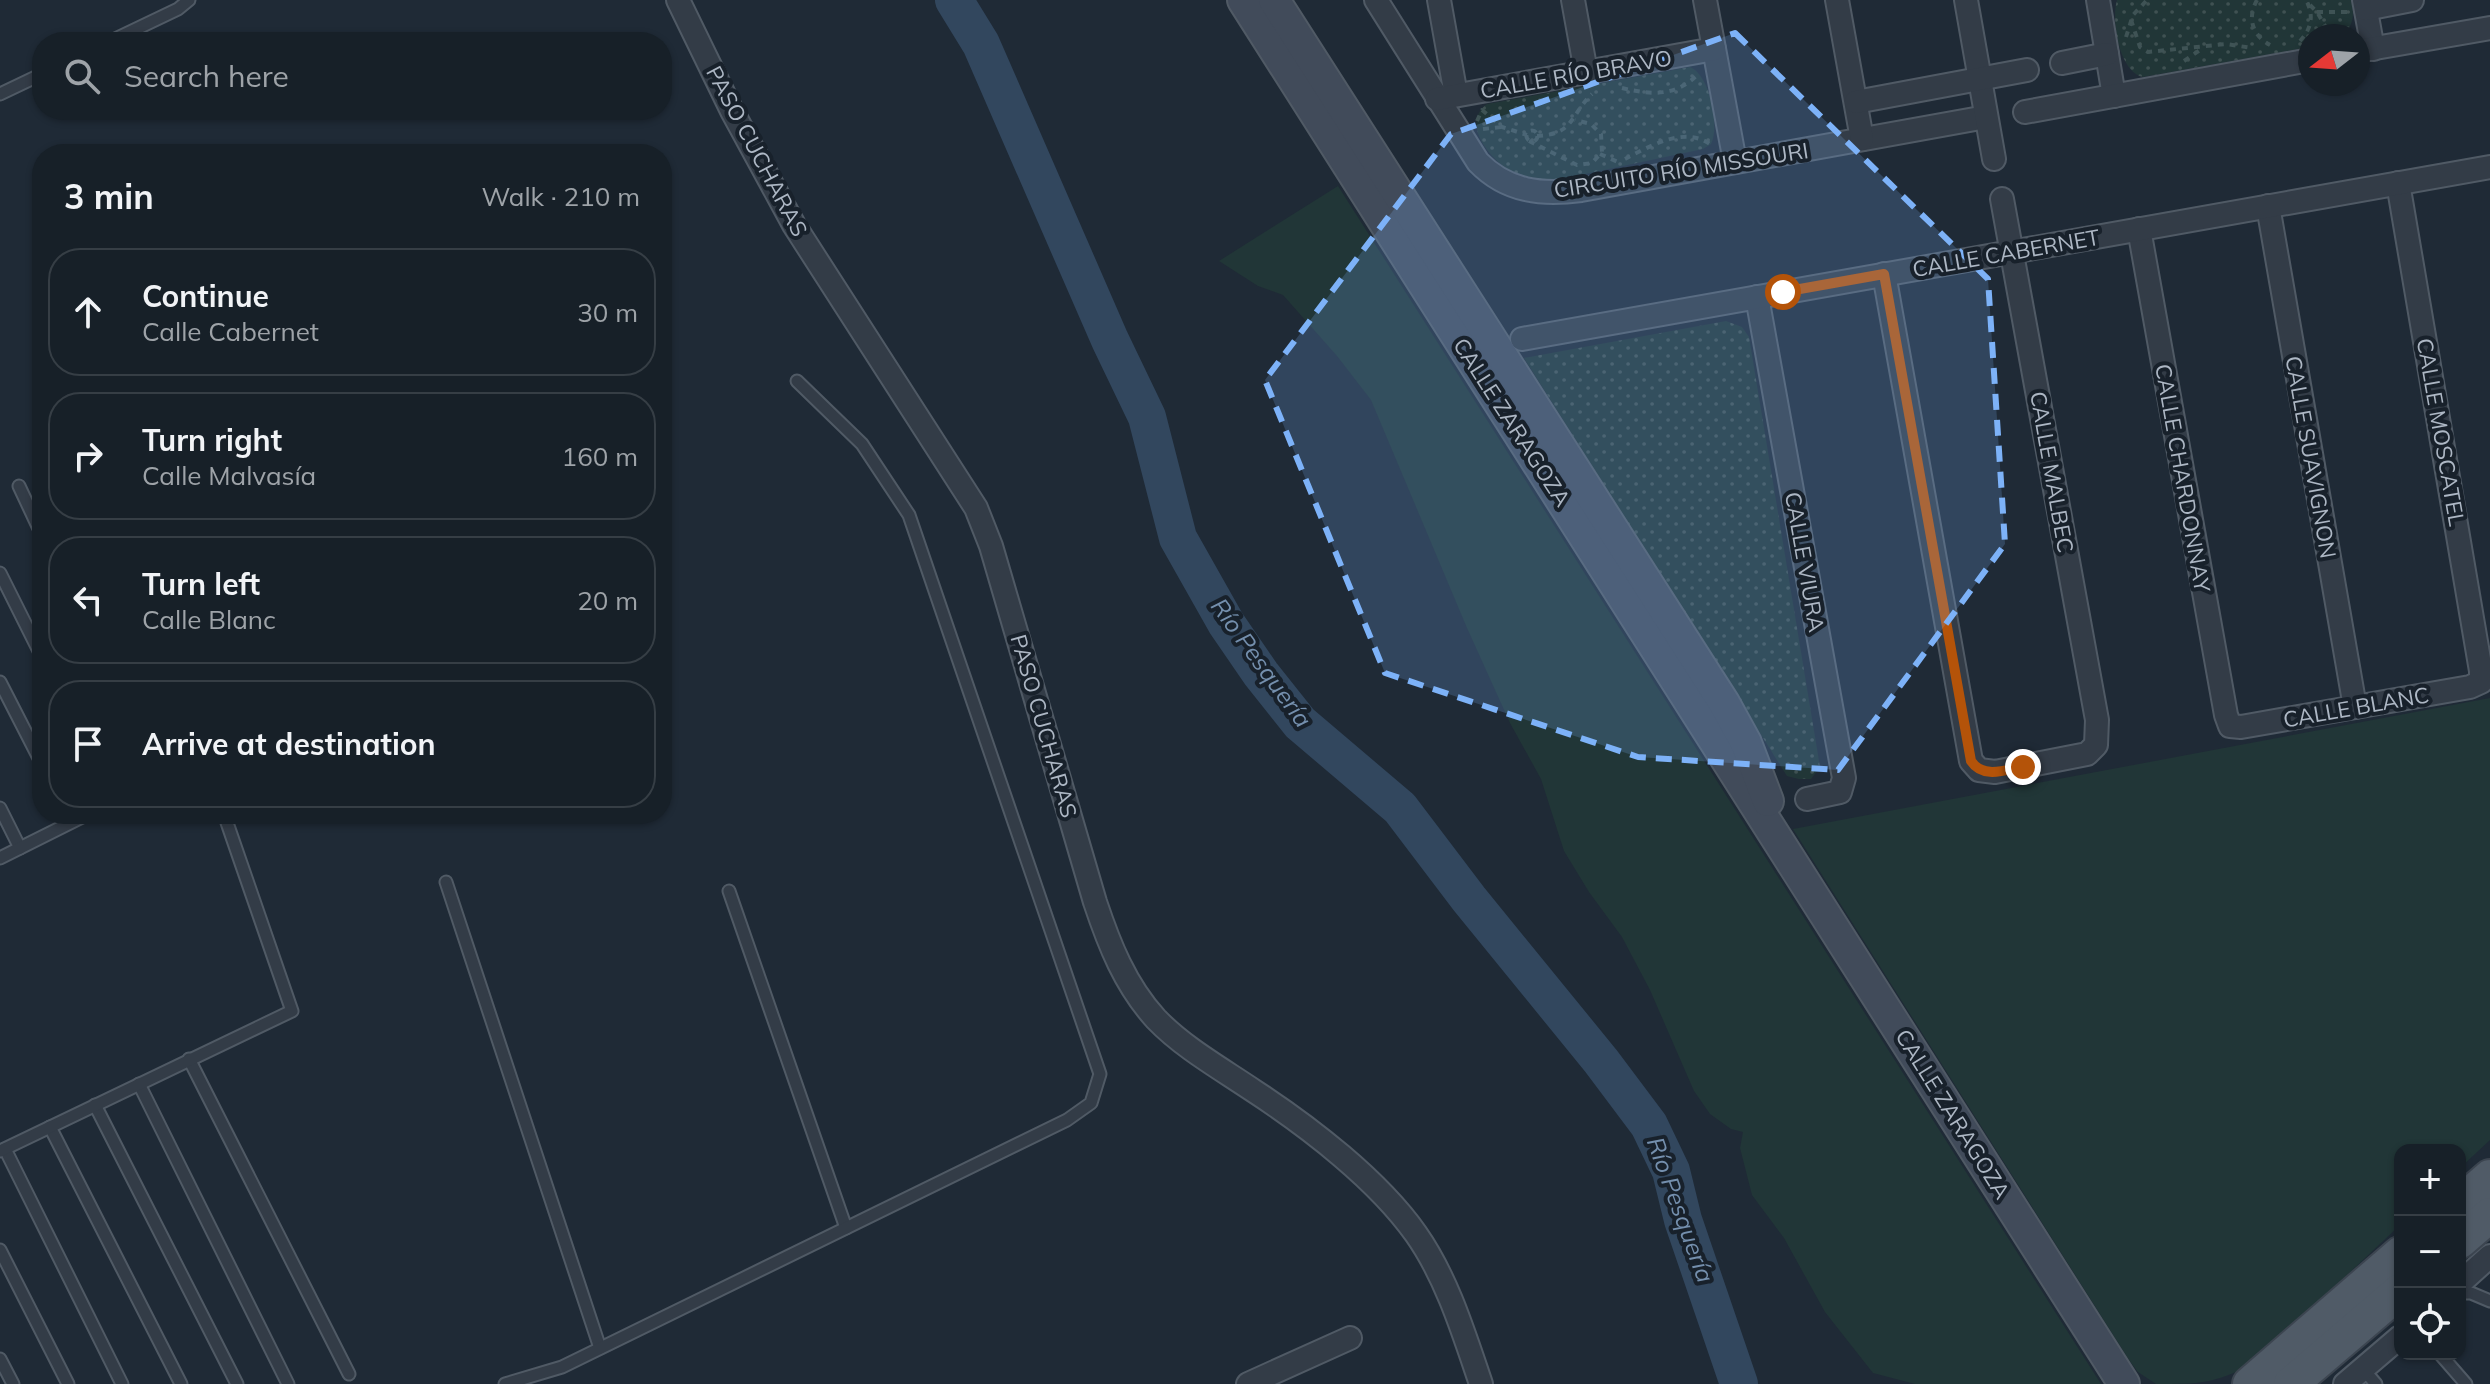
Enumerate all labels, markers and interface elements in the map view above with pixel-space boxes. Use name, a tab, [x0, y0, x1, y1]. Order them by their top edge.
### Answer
north arrow	[2298, 24, 2370, 96]
search box	[32, 32, 672, 120]
street label: CALLE RÍO BRAVO	[1478, 43, 1674, 105]
icon: search	[60, 54, 104, 98]
text: Search here	[124, 57, 289, 95]
street label: PASO CUCHARAS	[700, 61, 814, 241]
street label: CIRCUITO RÍO MISSOURI	[1552, 136, 1810, 204]
text: 3 min	[64, 175, 154, 218]
text: Walk · 210 m	[481, 180, 640, 213]
street label: CALLE CABERNET	[1910, 223, 2102, 283]
route start	[1765, 274, 1801, 310]
text: Continue	[142, 277, 269, 315]
icon: ahead	[66, 290, 110, 334]
text: 30 m	[577, 296, 638, 329]
text: Calle Cabernet	[142, 315, 319, 348]
street label: CALLE ZARAGOZA	[1447, 333, 1577, 511]
street label: CALLE MOSCATEL	[2411, 336, 2471, 528]
street label: CALLE SUAVIGNON	[2279, 354, 2343, 560]
street label: CALLE CHARDONNAY	[2149, 362, 2217, 595]
street label: CALLE MALBEC	[2024, 389, 2080, 555]
text: Turn right	[142, 421, 282, 459]
icon: right	[66, 434, 110, 478]
text: 160 m	[562, 440, 638, 473]
text: Calle Malvasía	[142, 459, 316, 492]
street label: CALLE VIURA	[1779, 490, 1831, 634]
text: Turn left	[142, 565, 260, 603]
icon: left	[66, 578, 110, 622]
text: 20 m	[577, 584, 638, 617]
water label: Río Pesquería	[1205, 592, 1319, 733]
text: Calle Blanc	[142, 603, 276, 636]
street label: PASO CUCHARAS	[1004, 631, 1084, 821]
street label: CALLE BLANC	[2281, 680, 2431, 734]
icon: arrive	[66, 722, 110, 766]
text: Arrive at destination	[142, 725, 436, 763]
route end	[2005, 749, 2041, 785]
street label: CALLE ZARAGOZA	[1889, 1024, 2017, 1204]
water label: Río Pesquería	[1641, 1133, 1721, 1286]
map controls	[2394, 1144, 2466, 1360]
button: +	[2394, 1144, 2466, 1216]
button: −	[2394, 1216, 2466, 1288]
button: locate	[2394, 1288, 2466, 1360]

